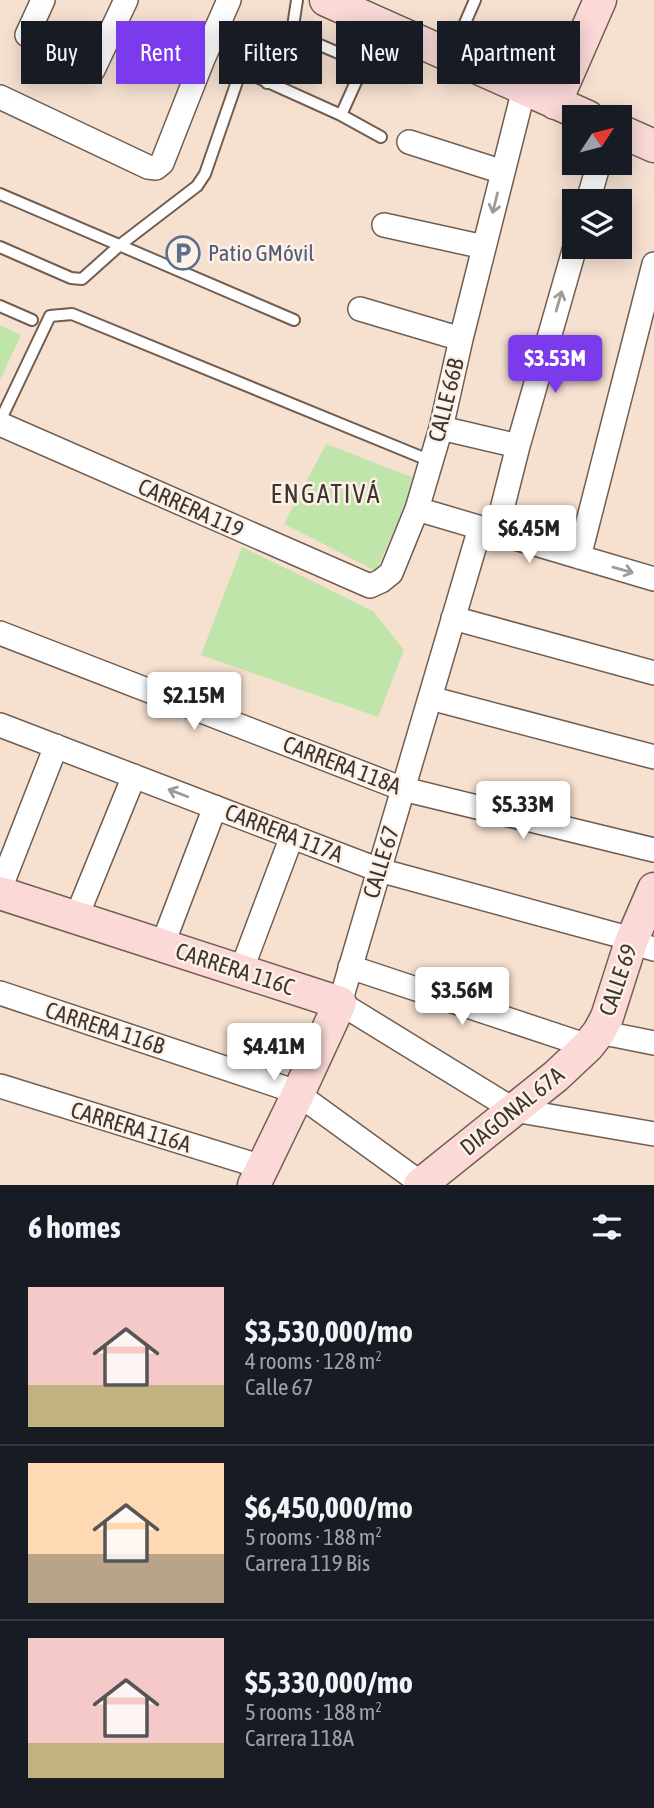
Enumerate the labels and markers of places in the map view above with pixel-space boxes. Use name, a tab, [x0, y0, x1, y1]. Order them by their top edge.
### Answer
parking icon: Patio GMóvil	[164, 234, 202, 272]
place label: Patio GMóvil	[208, 240, 314, 266]
pin: $3.53M	[498, 336, 612, 395]
pin: $6.45M	[472, 505, 586, 565]
pin: $2.15M	[137, 672, 251, 732]
pin: $5.33M	[466, 782, 580, 841]
pin: $3.56M	[405, 968, 519, 1027]
pin: $4.41M	[217, 1024, 331, 1083]

